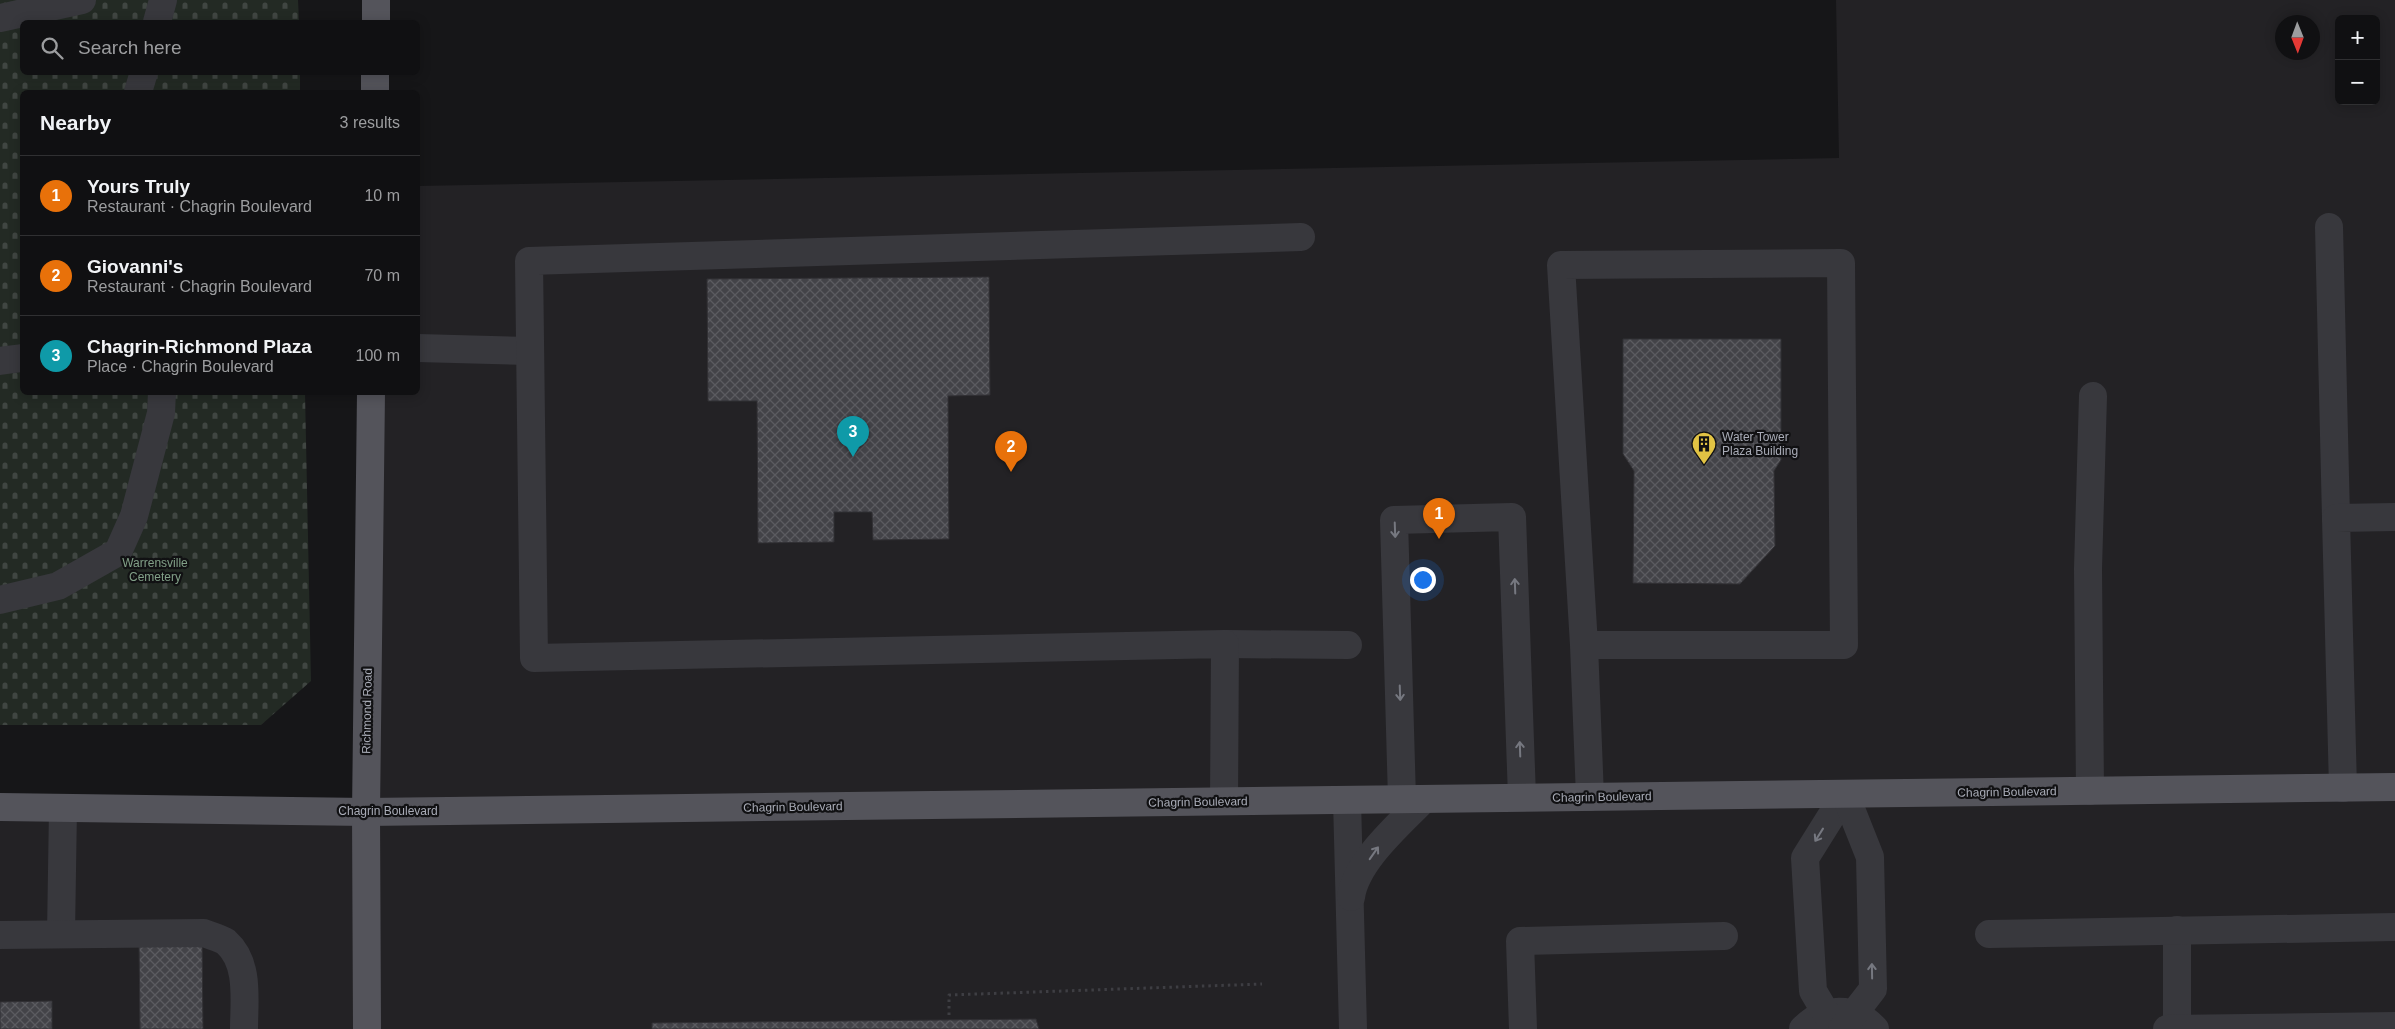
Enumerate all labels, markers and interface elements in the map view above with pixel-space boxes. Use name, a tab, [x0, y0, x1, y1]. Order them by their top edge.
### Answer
north arrow	[2275, 15, 2320, 60]
map controls	[2335, 15, 2380, 105]
button: +	[2335, 15, 2380, 60]
search box	[20, 20, 420, 75]
icon: search	[38, 34, 66, 62]
text: Search here	[78, 37, 182, 58]
button: −	[2335, 60, 2380, 105]
text: Nearby	[40, 111, 111, 134]
text: 3 results	[340, 114, 400, 131]
text: Yours Truly	[87, 176, 190, 197]
text: 1	[52, 187, 60, 204]
text: 10 m	[364, 187, 400, 204]
text: Restaurant · Chagrin Boulevard	[87, 198, 312, 215]
text: Giovanni's	[87, 256, 183, 277]
text: 2	[52, 267, 60, 284]
text: 70 m	[364, 267, 400, 284]
text: Restaurant · Chagrin Boulevard	[87, 278, 312, 295]
text: Chagrin-Richmond Plaza	[87, 336, 312, 357]
text: 3	[52, 347, 60, 364]
text: 100 m	[356, 347, 400, 364]
text: Place · Chagrin Boulevard	[87, 358, 274, 375]
pin: 3	[837, 416, 869, 457]
place label: Water Tower Plaza Building	[1722, 430, 1798, 458]
pin: 2	[995, 431, 1027, 472]
building icon: Water Tower Plaza Building	[1691, 431, 1717, 465]
pin: 1	[1423, 498, 1455, 539]
one-way arrow	[1390, 522, 1400, 538]
park label: Warrensville Cemetery	[122, 556, 188, 584]
your location	[1410, 567, 1436, 593]
one-way arrow	[1510, 578, 1520, 594]
street label: Richmond Road	[359, 668, 375, 754]
one-way arrow	[1395, 684, 1404, 700]
one-way arrow	[1516, 741, 1525, 757]
street label: Chagrin Boulevard	[1957, 784, 2057, 800]
street label: Chagrin Boulevard	[1552, 789, 1652, 805]
street label: Chagrin Boulevard	[1148, 794, 1248, 810]
street label: Chagrin Boulevard	[743, 799, 843, 815]
street label: Chagrin Boulevard	[338, 804, 438, 818]
one-way arrow	[1814, 828, 1824, 842]
one-way arrow	[1369, 846, 1379, 860]
one-way arrow	[1868, 963, 1877, 979]

